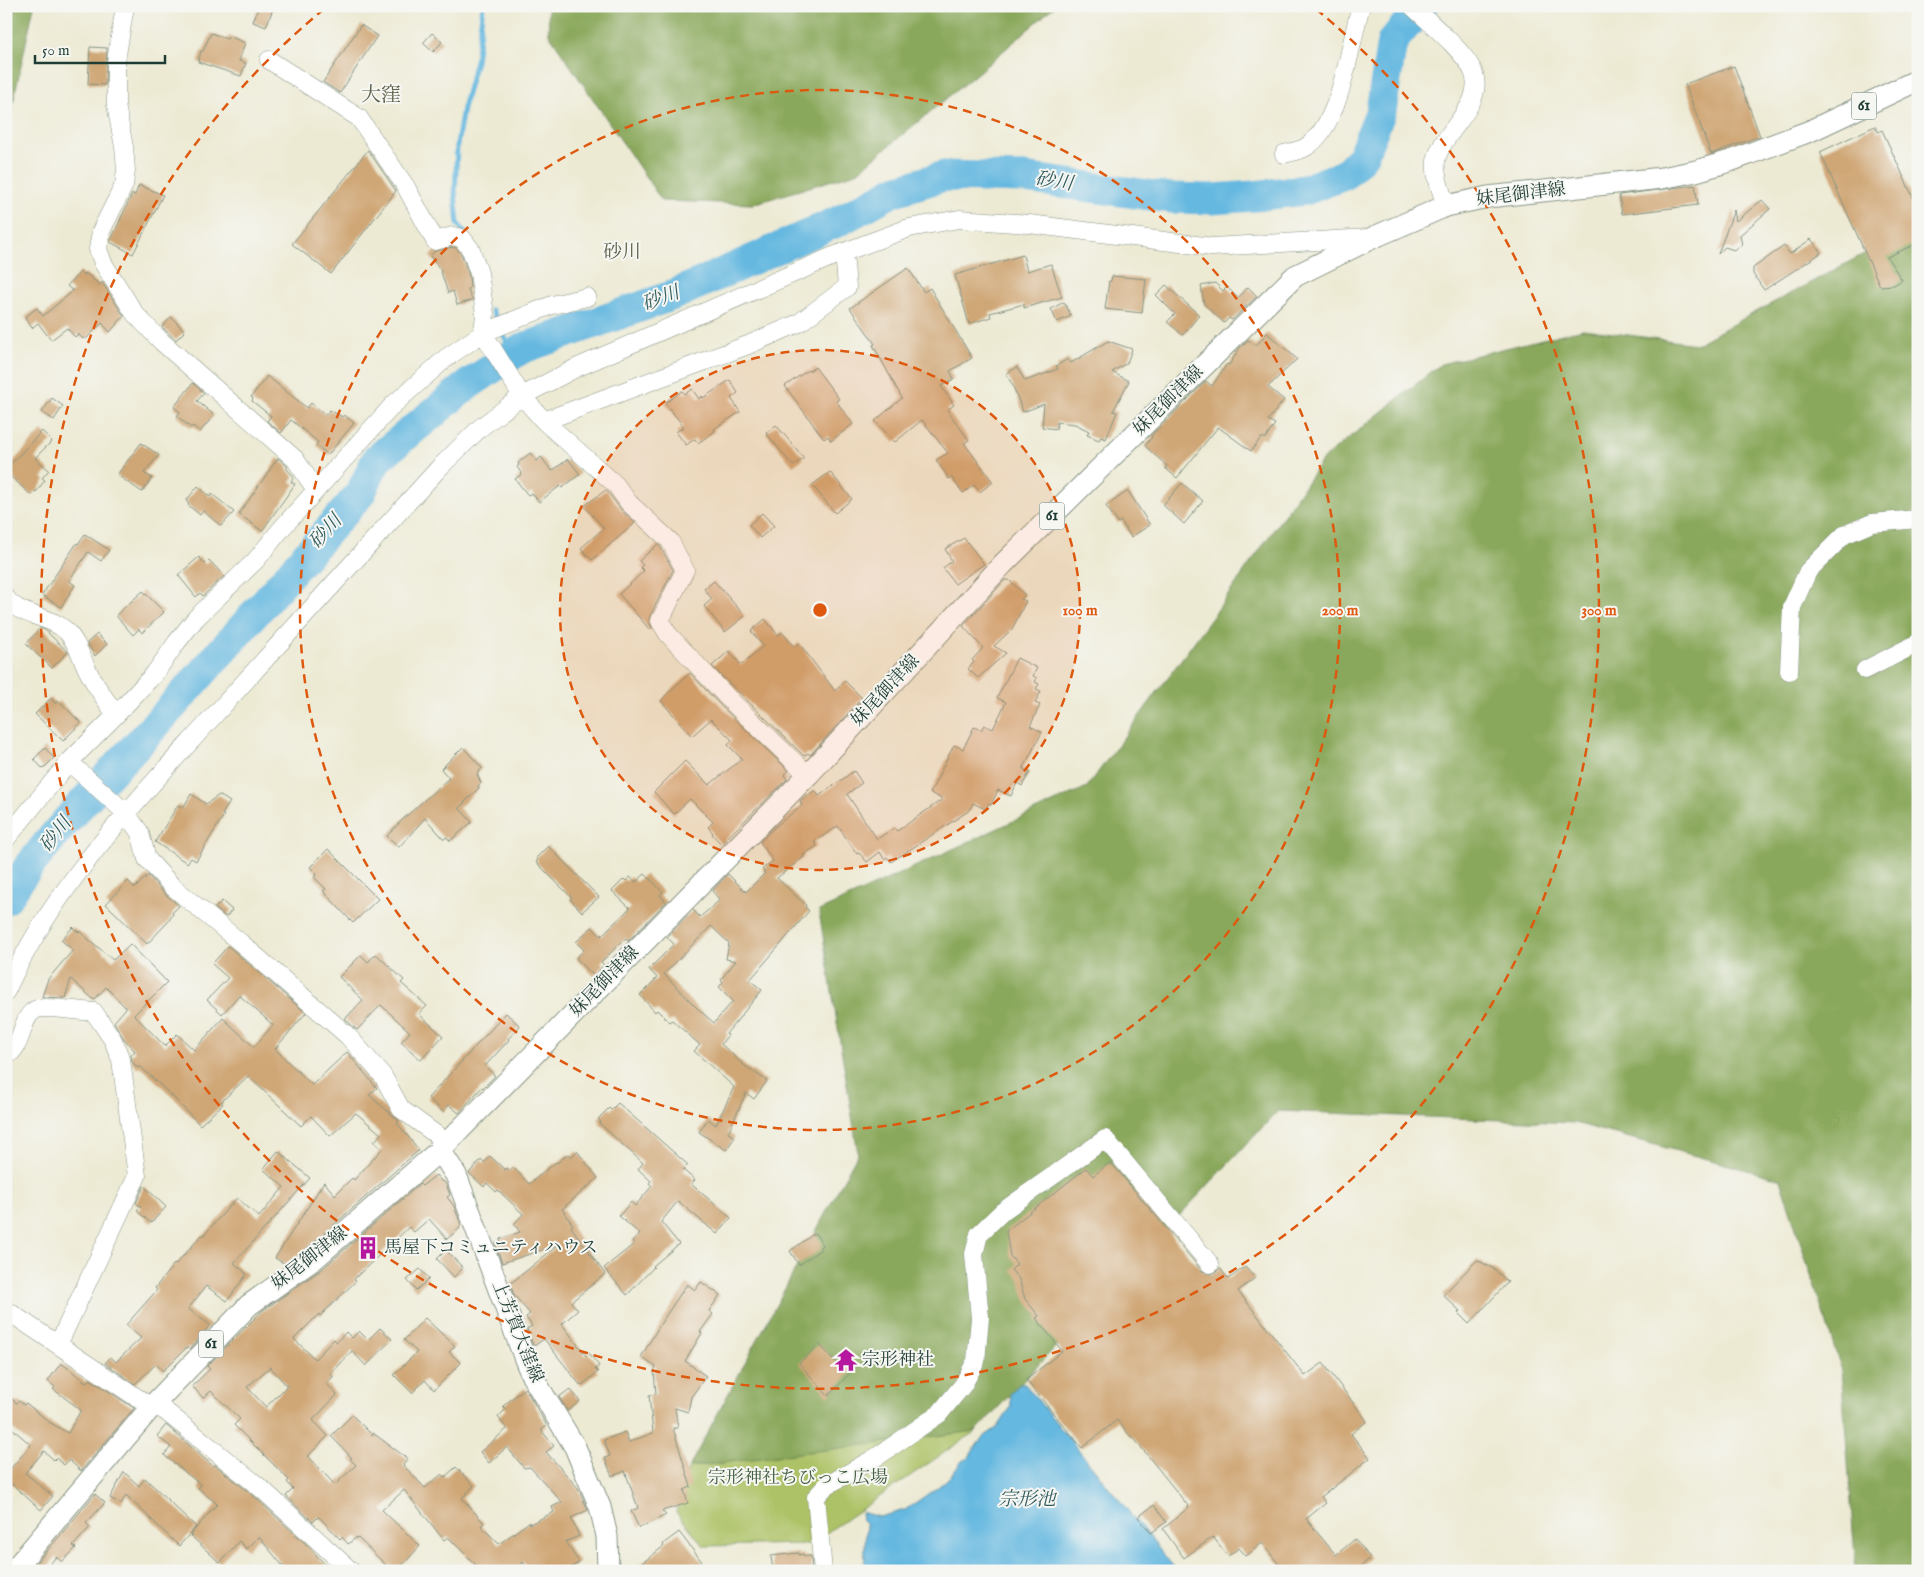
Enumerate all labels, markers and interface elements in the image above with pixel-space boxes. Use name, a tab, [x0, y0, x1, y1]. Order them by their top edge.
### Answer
scale bar	[35, 32, 165, 64]
text: 50 m	[42, 41, 70, 60]
district label: 大窪	[361, 83, 401, 108]
road number: 61	[1852, 92, 1876, 120]
water label: 砂川	[1034, 167, 1076, 197]
street label: 妹尾御津線	[1475, 178, 1567, 212]
district label: 砂川	[603, 241, 641, 265]
water label: 砂川	[639, 280, 685, 317]
street label: 妹尾御津線	[1129, 361, 1209, 441]
road number: 61	[1040, 502, 1064, 530]
water label: 砂川	[304, 508, 349, 554]
centre of rings	[811, 601, 829, 619]
text: 100 m	[1062, 601, 1098, 620]
text: 200 m	[1322, 601, 1359, 620]
text: 300 m	[1581, 601, 1617, 620]
street label: 妹尾御津線	[847, 650, 925, 732]
water label: 砂川	[35, 811, 78, 857]
street label: 妹尾御津線	[565, 942, 645, 1022]
street label: 妹尾御津線	[267, 1222, 353, 1296]
building icon: 馬屋下コミュニティハウス	[355, 1235, 381, 1261]
place label: 馬屋下コミュニティハウス	[384, 1237, 598, 1260]
street label: 上芳賀大窪線	[486, 1278, 548, 1386]
road number: 61	[198, 1330, 224, 1358]
temple icon: 宗形神社	[833, 1347, 859, 1373]
place label: 宗形神社	[862, 1349, 934, 1372]
park label: 宗形神社ちびっこ広場	[708, 1467, 888, 1490]
water label: 宗形池	[998, 1488, 1057, 1512]

